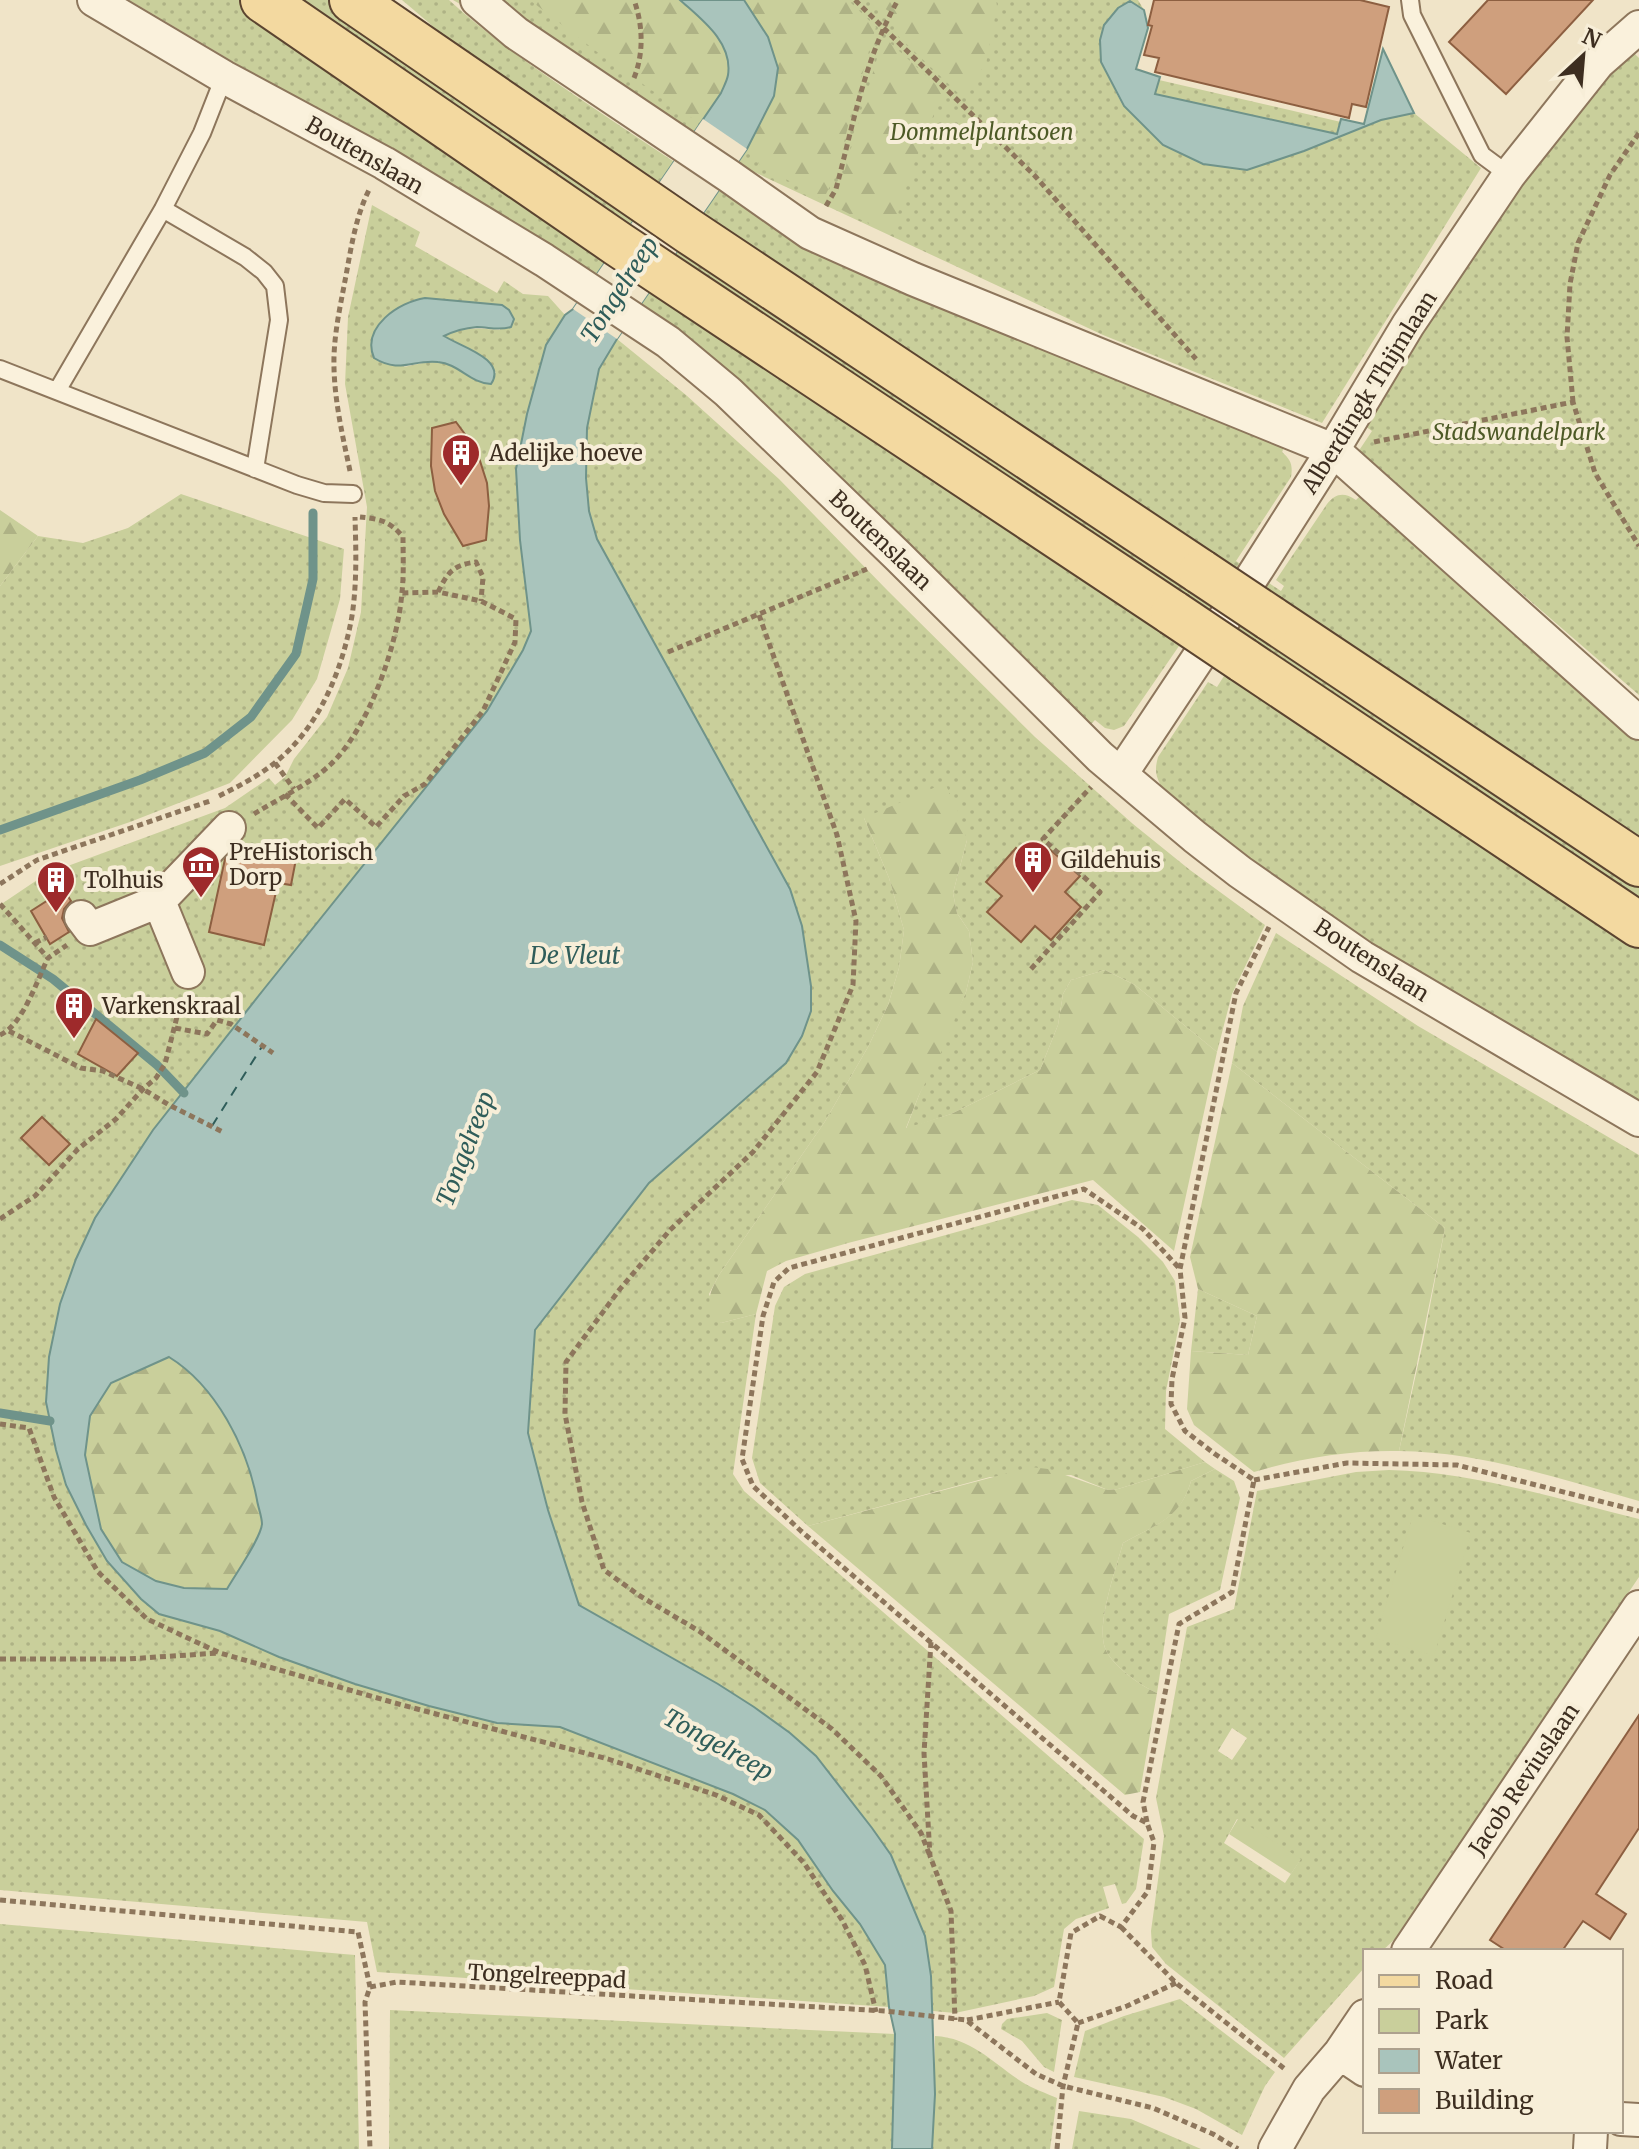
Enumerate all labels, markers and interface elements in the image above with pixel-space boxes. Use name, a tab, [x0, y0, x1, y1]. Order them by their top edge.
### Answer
north arrow	[1543, 16, 1623, 96]
text: N	[1578, 22, 1606, 55]
street label: Boutenslaan	[301, 110, 429, 200]
park label: Dommelplantsoen	[889, 118, 1074, 146]
water label: Tongelreep	[574, 231, 665, 349]
street label: Alberdingk Thijmlaan	[1295, 285, 1443, 499]
park label: Stadswandelpark	[1432, 418, 1606, 446]
building icon: Adelijke hoeve	[440, 432, 482, 487]
place label: Adelijke hoeve	[488, 439, 643, 467]
street label: Boutenslaan	[824, 484, 938, 596]
place label: PreHistorisch Dorp	[229, 838, 374, 891]
building icon: Gildehuis	[1012, 839, 1054, 894]
museum icon: PreHistorisch Dorp	[180, 844, 222, 899]
place label: Gildehuis	[1061, 846, 1161, 874]
building icon: Tolhuis	[35, 859, 77, 914]
place label: Tolhuis	[84, 866, 164, 894]
street label: Boutenslaan	[1309, 912, 1435, 1008]
water label: De Vleut	[529, 940, 621, 971]
building icon: Varkenskraal	[53, 985, 95, 1040]
place label: Varkenskraal	[101, 992, 241, 1020]
water label: Tongelreep	[429, 1087, 502, 1211]
street label: Jacob Reviuslaan	[1462, 1697, 1585, 1861]
water label: Tongelreep	[658, 1702, 778, 1787]
legend	[1363, 1949, 1623, 2133]
street label: Tongelreeppad	[467, 1958, 627, 1994]
text: Road	[1435, 1965, 1493, 1996]
text: Park	[1435, 2005, 1489, 2036]
text: Water	[1434, 2045, 1503, 2076]
text: Building	[1435, 2085, 1534, 2116]

